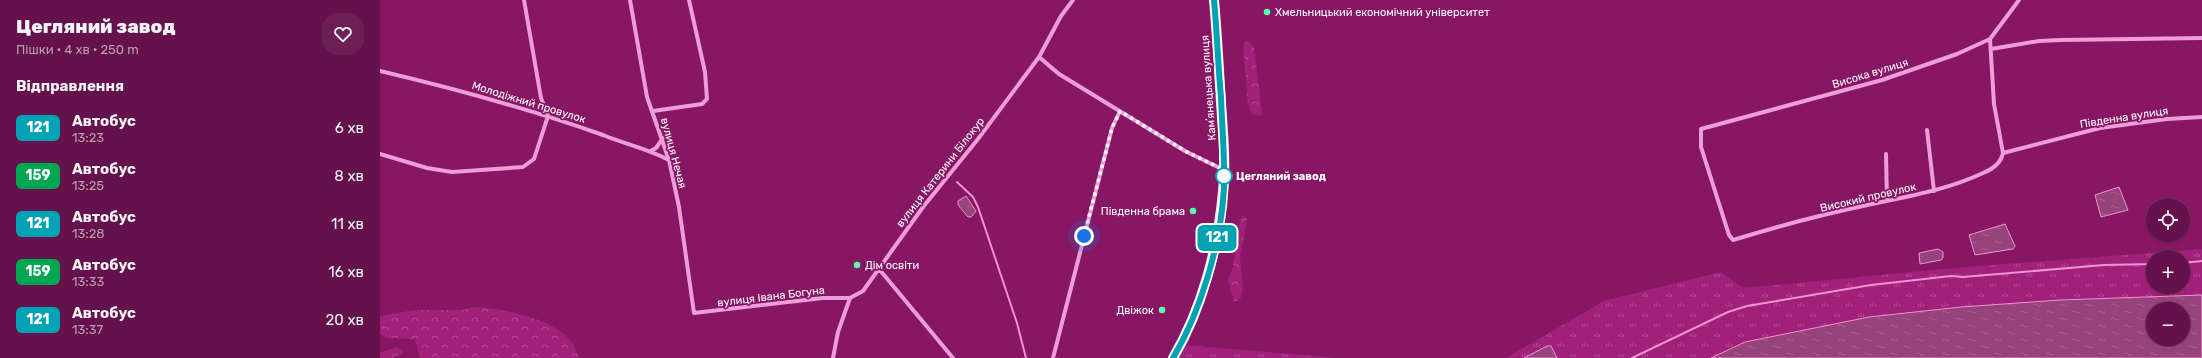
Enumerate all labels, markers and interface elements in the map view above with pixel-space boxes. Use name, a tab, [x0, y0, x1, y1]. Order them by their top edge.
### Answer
place label: Хмельницький економічний університет	[1275, 6, 1490, 19]
marker: Хмельницький економічний університет	[1262, 7, 1272, 17]
button: heart	[322, 13, 364, 55]
text: Цегляний завод	[16, 15, 175, 38]
street label: Камʼянецька вулиця	[1198, 35, 1219, 141]
text: Пішки · 4 хв · 250 m	[16, 42, 139, 57]
street label: Висока вулиця	[1831, 56, 1910, 91]
text: Відправлення	[16, 77, 124, 95]
street label: Молодіжний провулок	[470, 79, 587, 126]
street label: Південна вулиця	[2079, 104, 2169, 131]
text: Автобус	[72, 112, 136, 130]
street label: вулиця Катерини Білокур	[894, 115, 987, 230]
street label: вулиця Нечая	[658, 116, 689, 190]
text: 121	[26, 119, 50, 136]
text: 6 хв	[335, 119, 364, 137]
text: 13:23	[72, 130, 104, 145]
text: Автобус	[72, 160, 136, 178]
text: 159	[26, 167, 50, 184]
text: 8 хв	[334, 167, 364, 185]
marker: Цегляний завод	[1215, 167, 1233, 185]
place label: Цегляний завод	[1236, 170, 1326, 183]
text: 13:25	[72, 178, 104, 193]
street label: Високий провулок	[1819, 180, 1918, 215]
map controls	[2146, 198, 2190, 346]
button: locate	[2146, 198, 2190, 242]
place label: Південна брама	[1101, 205, 1185, 218]
marker: Південна брама	[1188, 206, 1198, 216]
text: Автобус	[72, 208, 136, 226]
text: 121	[26, 215, 50, 232]
text: 11 хв	[331, 215, 364, 233]
line badge: 121	[1194, 225, 1240, 251]
text: 13:28	[72, 226, 105, 241]
your location	[1074, 226, 1094, 246]
text: 121	[1205, 229, 1229, 246]
button: +	[2146, 250, 2190, 294]
text: Автобус	[72, 256, 136, 274]
place label: Дім освіти	[865, 259, 919, 272]
marker: Дім освіти	[852, 260, 862, 270]
text: 159	[26, 263, 50, 280]
text: 16 хв	[328, 263, 364, 281]
text: 13:33	[72, 274, 104, 289]
street label: вулиця Івана Богуна	[717, 283, 825, 310]
button: −	[2146, 302, 2190, 346]
text: Автобус	[72, 304, 136, 322]
place label: Двіжок	[1116, 304, 1154, 317]
marker: Двіжок	[1157, 305, 1167, 315]
text: 121	[26, 311, 50, 328]
text: 20 хв	[325, 311, 364, 329]
text: 13:37	[72, 322, 103, 337]

